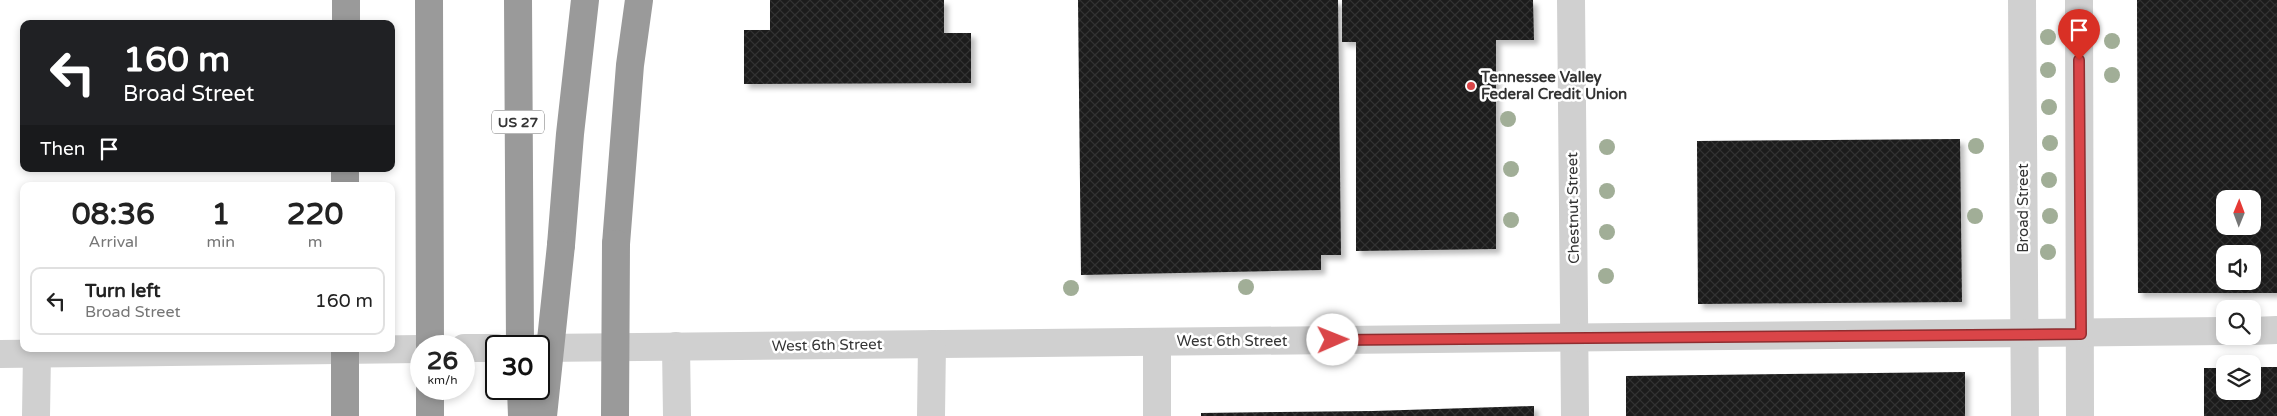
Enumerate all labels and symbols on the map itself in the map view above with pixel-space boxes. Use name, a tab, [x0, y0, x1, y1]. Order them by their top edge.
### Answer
pin	[2058, 9, 2100, 60]
place label: Tennessee Valley Federal Credit Union	[1480, 68, 1627, 103]
marker: Tennessee Valley Federal Credit Union	[1465, 80, 1477, 92]
road number: US 27	[492, 110, 544, 134]
street label: Chestnut Street	[1563, 152, 1583, 264]
street label: Broad Street	[2014, 163, 2032, 253]
north arrow	[2216, 190, 2261, 235]
position arrow	[1306, 313, 1358, 365]
street label: West 6th Street	[1177, 332, 1288, 350]
speed limit sign: 30	[485, 335, 550, 400]
street label: West 6th Street	[771, 335, 883, 355]

